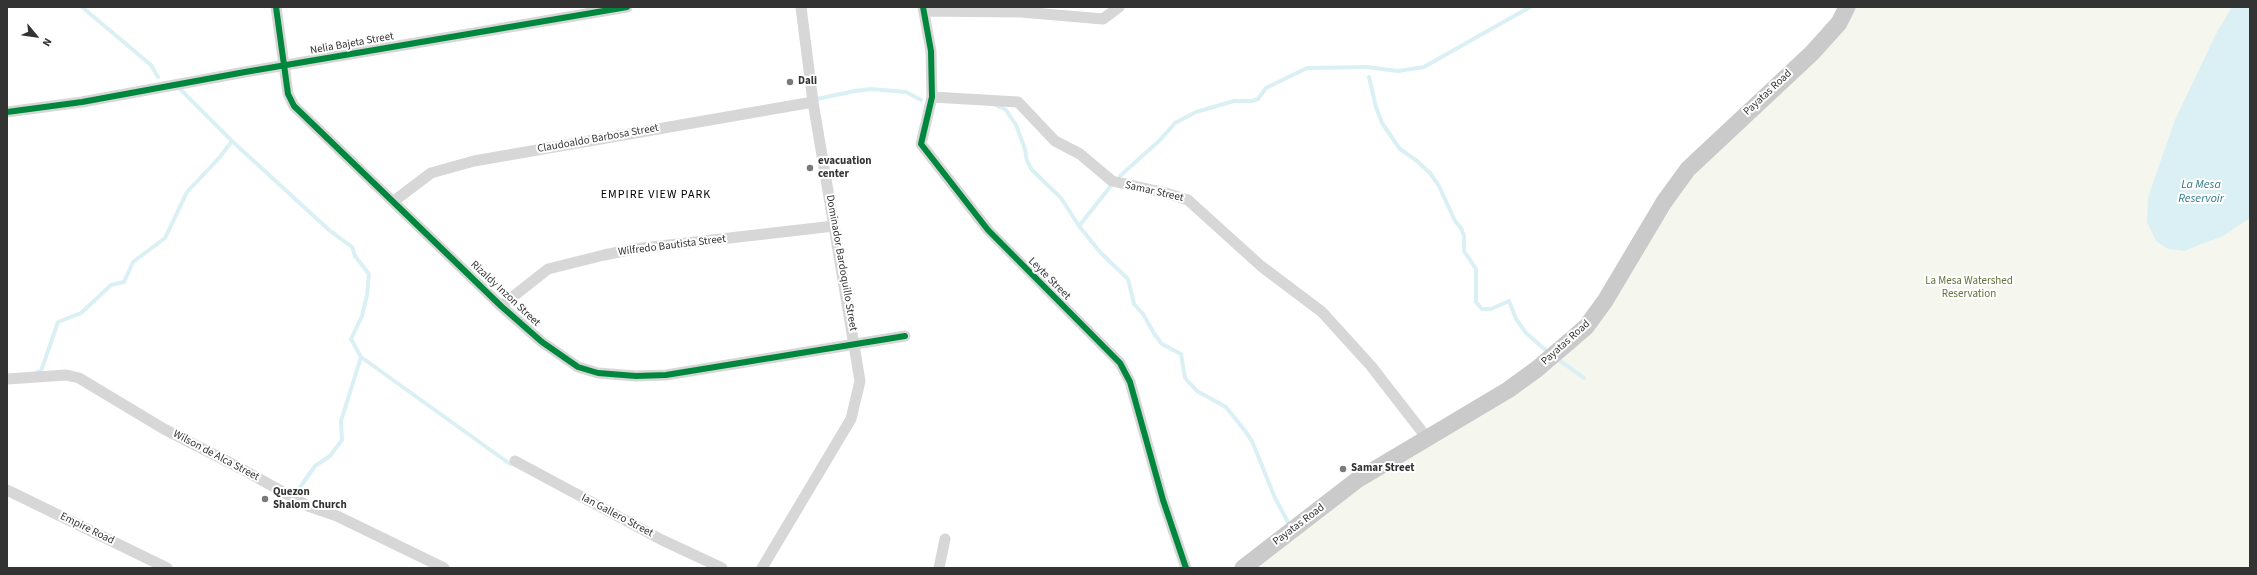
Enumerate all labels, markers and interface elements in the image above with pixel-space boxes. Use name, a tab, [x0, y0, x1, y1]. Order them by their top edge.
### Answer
north arrow	[16, 16, 56, 56]
street label: Nelia Bajeta Street	[309, 30, 395, 58]
text: N	[39, 35, 55, 49]
street label: Payatas Road	[1741, 67, 1795, 119]
place label: Dali	[798, 75, 817, 89]
marker: Dali	[785, 77, 795, 87]
street label: Claudoaldo Barbosa Street	[536, 122, 660, 156]
place label: evacuation center	[818, 155, 872, 181]
marker: evacuation center	[805, 163, 815, 173]
water label: La Mesa Reservoir	[2178, 178, 2224, 206]
street label: Samar Street	[1123, 179, 1185, 205]
district label: EMPIRE VIEW PARK	[601, 188, 711, 202]
street label: Dominador Bardoquillo Street	[823, 194, 859, 332]
street label: Wilfredo Bautista Street	[617, 233, 727, 259]
street label: Leyte Street	[1025, 255, 1073, 303]
street label: Rizaldy Inzon Street	[467, 258, 543, 330]
park label: La Mesa Watershed Reservation	[1925, 275, 2013, 301]
street label: Payatas Road	[1539, 318, 1593, 368]
street label: Wilson de Alca Street	[171, 428, 261, 484]
place label: Samar Street	[1351, 462, 1415, 476]
marker: Samar Street	[1338, 464, 1348, 474]
place label: Quezon Shalom Church	[273, 486, 347, 512]
street label: Ian Gallero Street	[579, 492, 655, 540]
marker: Quezon Shalom Church	[260, 494, 270, 504]
street label: Payatas Road	[1271, 501, 1327, 549]
street label: Empire Road	[58, 510, 116, 548]

